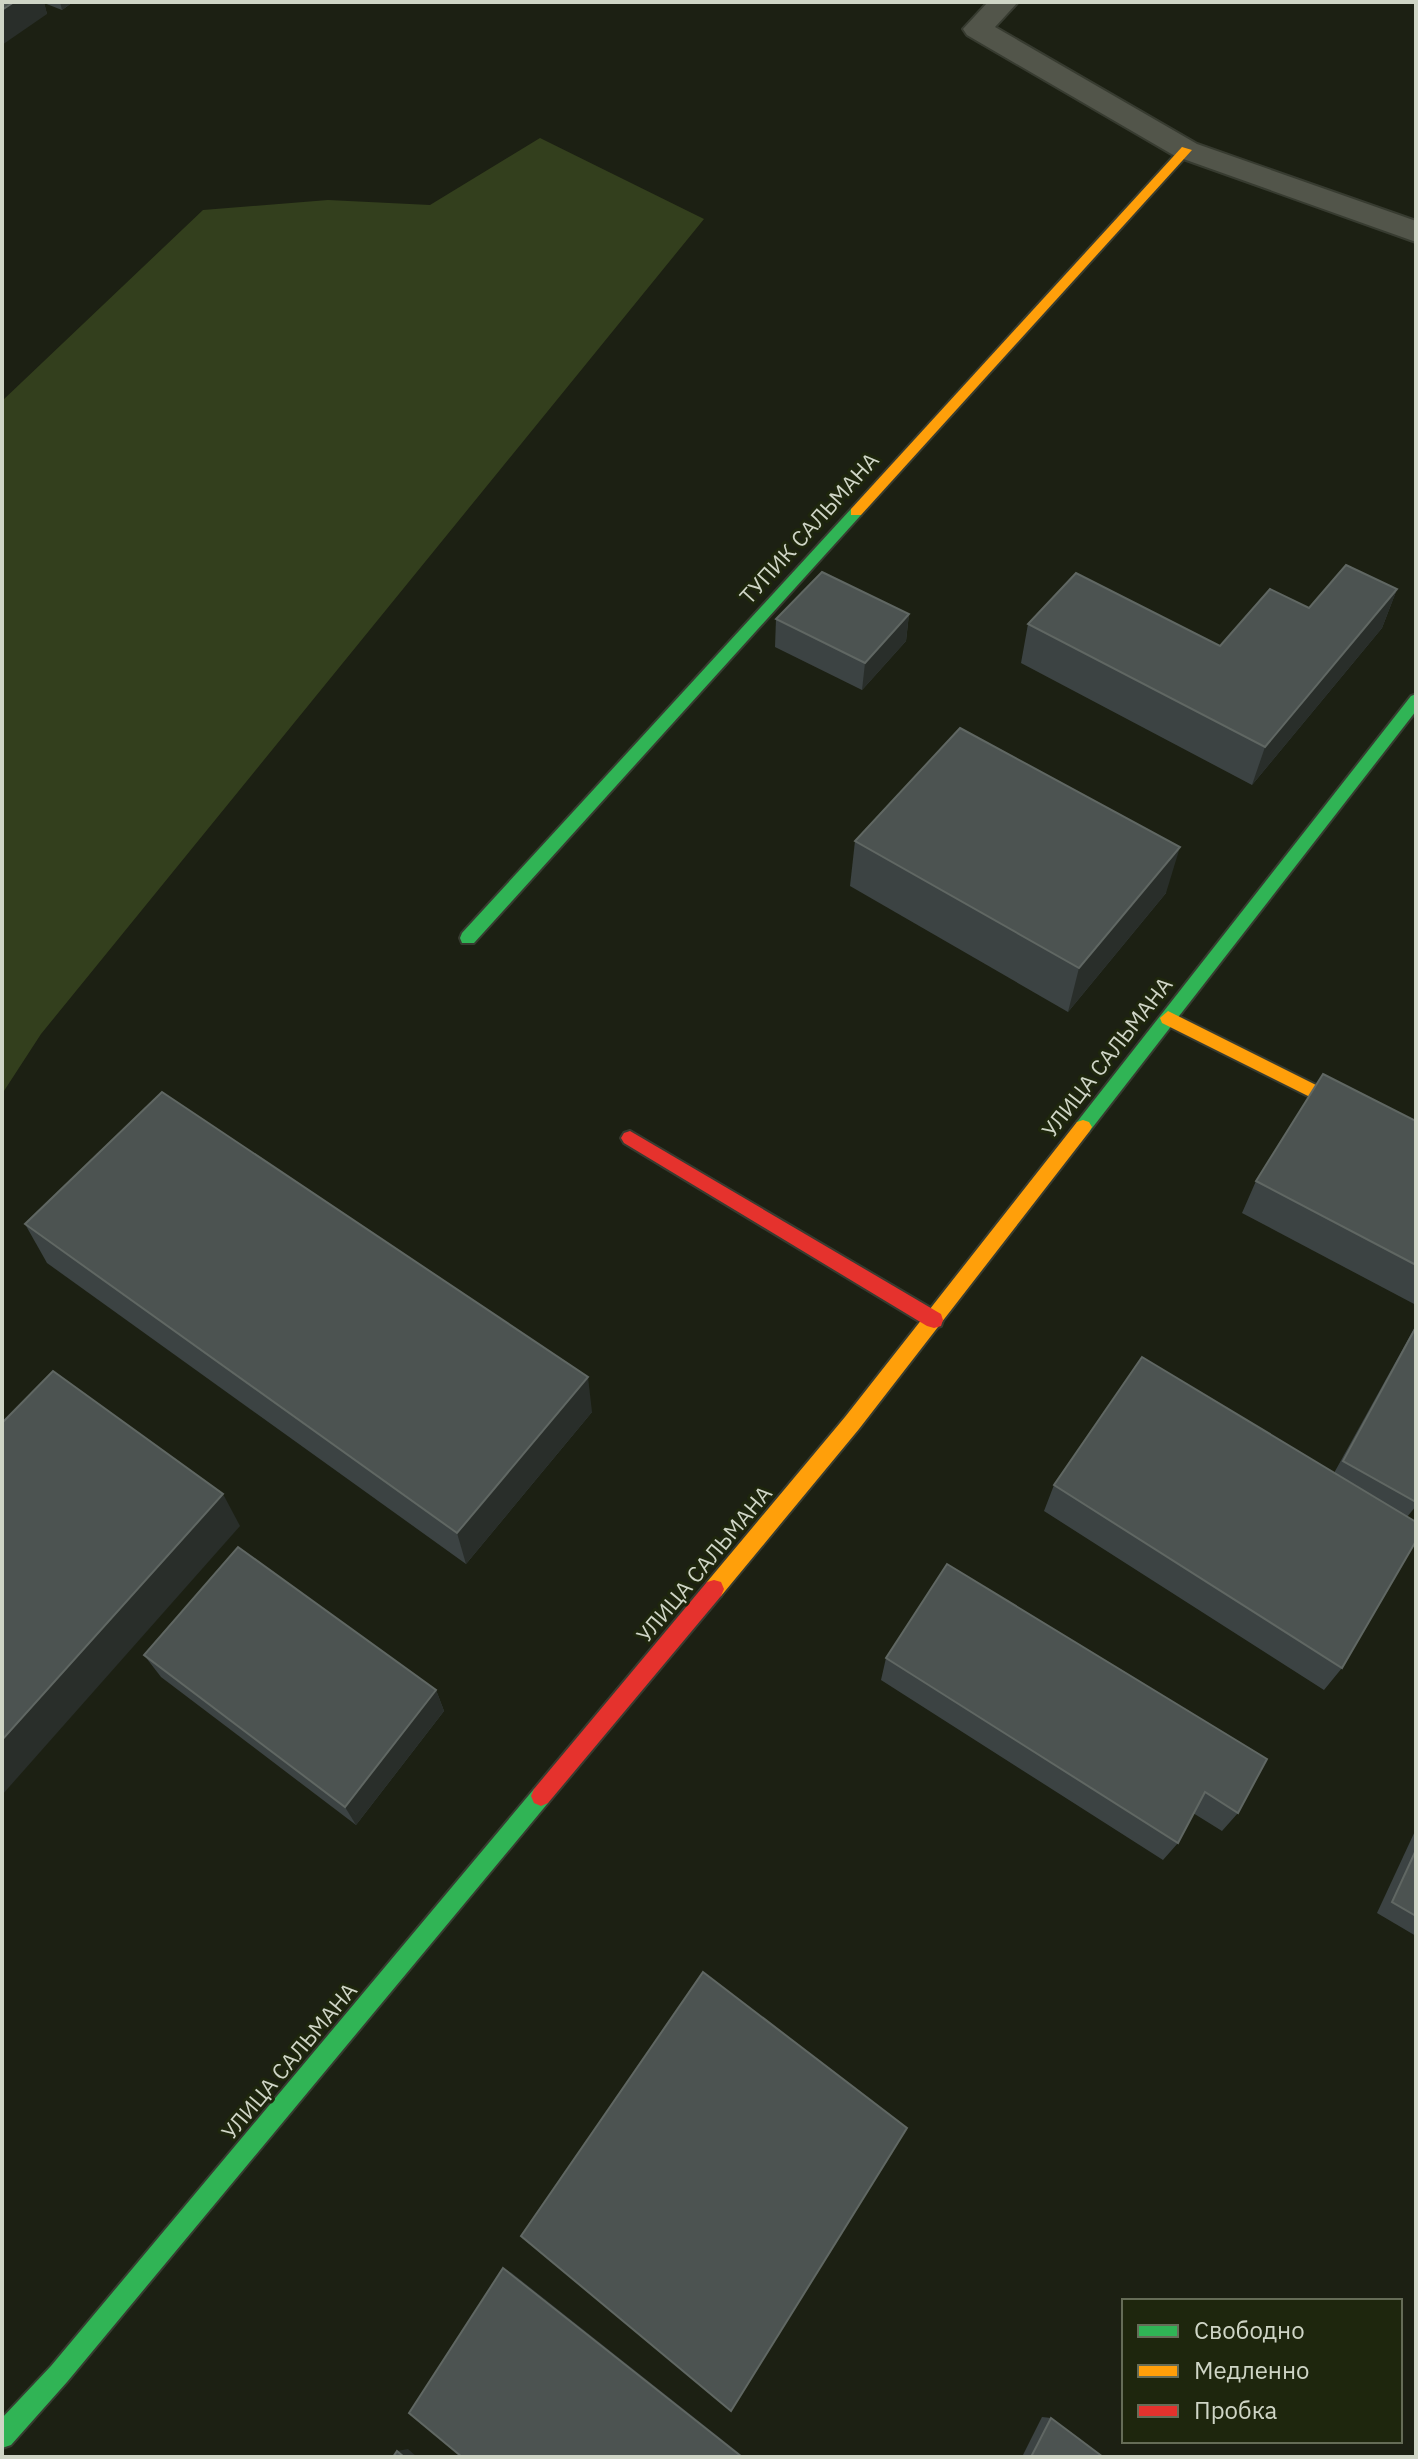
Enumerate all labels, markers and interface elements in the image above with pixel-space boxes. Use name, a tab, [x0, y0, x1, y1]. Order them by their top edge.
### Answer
street label: ТУПИК САЛЬМАНА	[733, 446, 885, 610]
street label: УЛИЦА САЛЬМАНА	[1035, 970, 1178, 1143]
street label: УЛИЦА САЛЬМАНА	[629, 1479, 778, 1648]
street label: УЛИЦА САЛЬМАНА	[214, 1976, 363, 2145]
legend	[1122, 2299, 1402, 2443]
text: Свободно	[1194, 2314, 1305, 2346]
text: Медленно	[1194, 2354, 1310, 2386]
text: Пробка	[1194, 2394, 1278, 2426]

